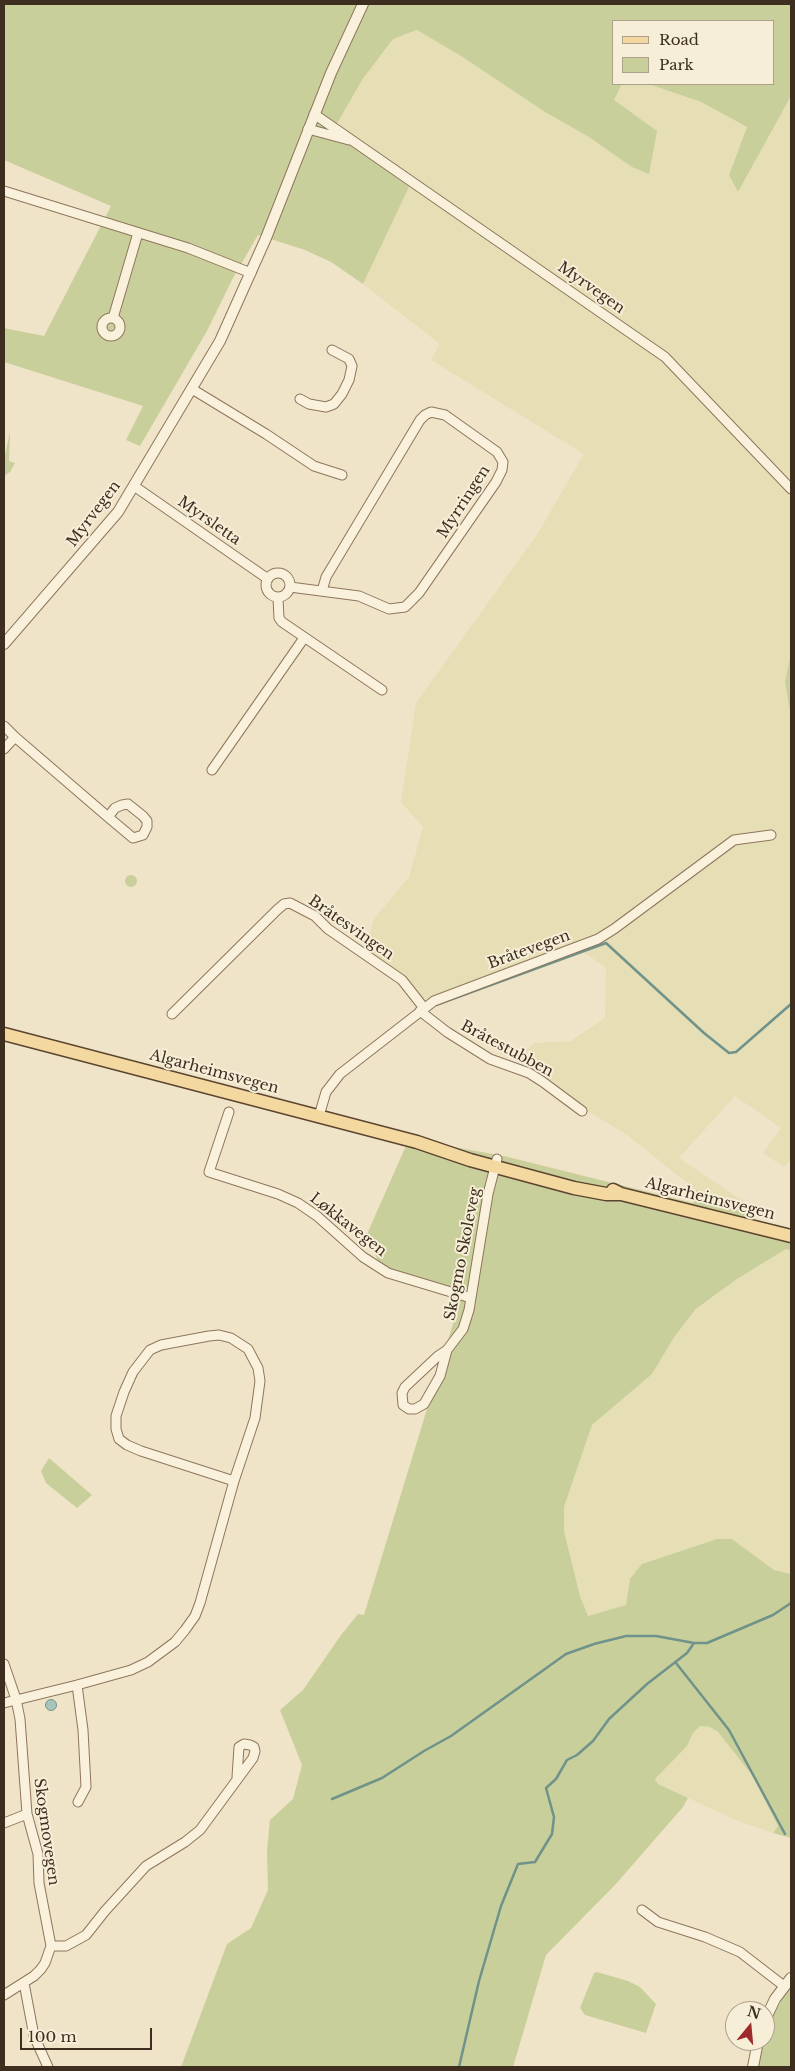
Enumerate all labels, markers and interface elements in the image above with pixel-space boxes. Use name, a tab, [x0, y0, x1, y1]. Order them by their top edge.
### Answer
legend	[612, 20, 775, 85]
text: Road	[659, 30, 699, 49]
text: Park	[659, 55, 694, 74]
street label: Myrvegen	[554, 258, 628, 318]
street label: Myrringen	[434, 462, 494, 542]
street label: Myrvegen	[63, 477, 125, 551]
street label: Myrsletta	[174, 493, 244, 549]
street label: Bråtesvingen	[305, 892, 397, 964]
street label: Bråtevegen	[485, 927, 573, 973]
street label: Bråtestubben	[458, 1017, 556, 1081]
street label: Algarheimsvegen	[147, 1046, 281, 1098]
street label: Algarheimsvegen	[643, 1174, 777, 1224]
street label: Skogmo Skoleveg	[441, 1186, 485, 1322]
street label: Løkkavegen	[306, 1189, 390, 1261]
street label: Skogmovegen	[30, 1777, 62, 1887]
north arrow	[725, 2001, 775, 2051]
text: N	[745, 2002, 763, 2023]
scale bar	[22, 2018, 155, 2050]
text: 100 m	[28, 2027, 77, 2046]

